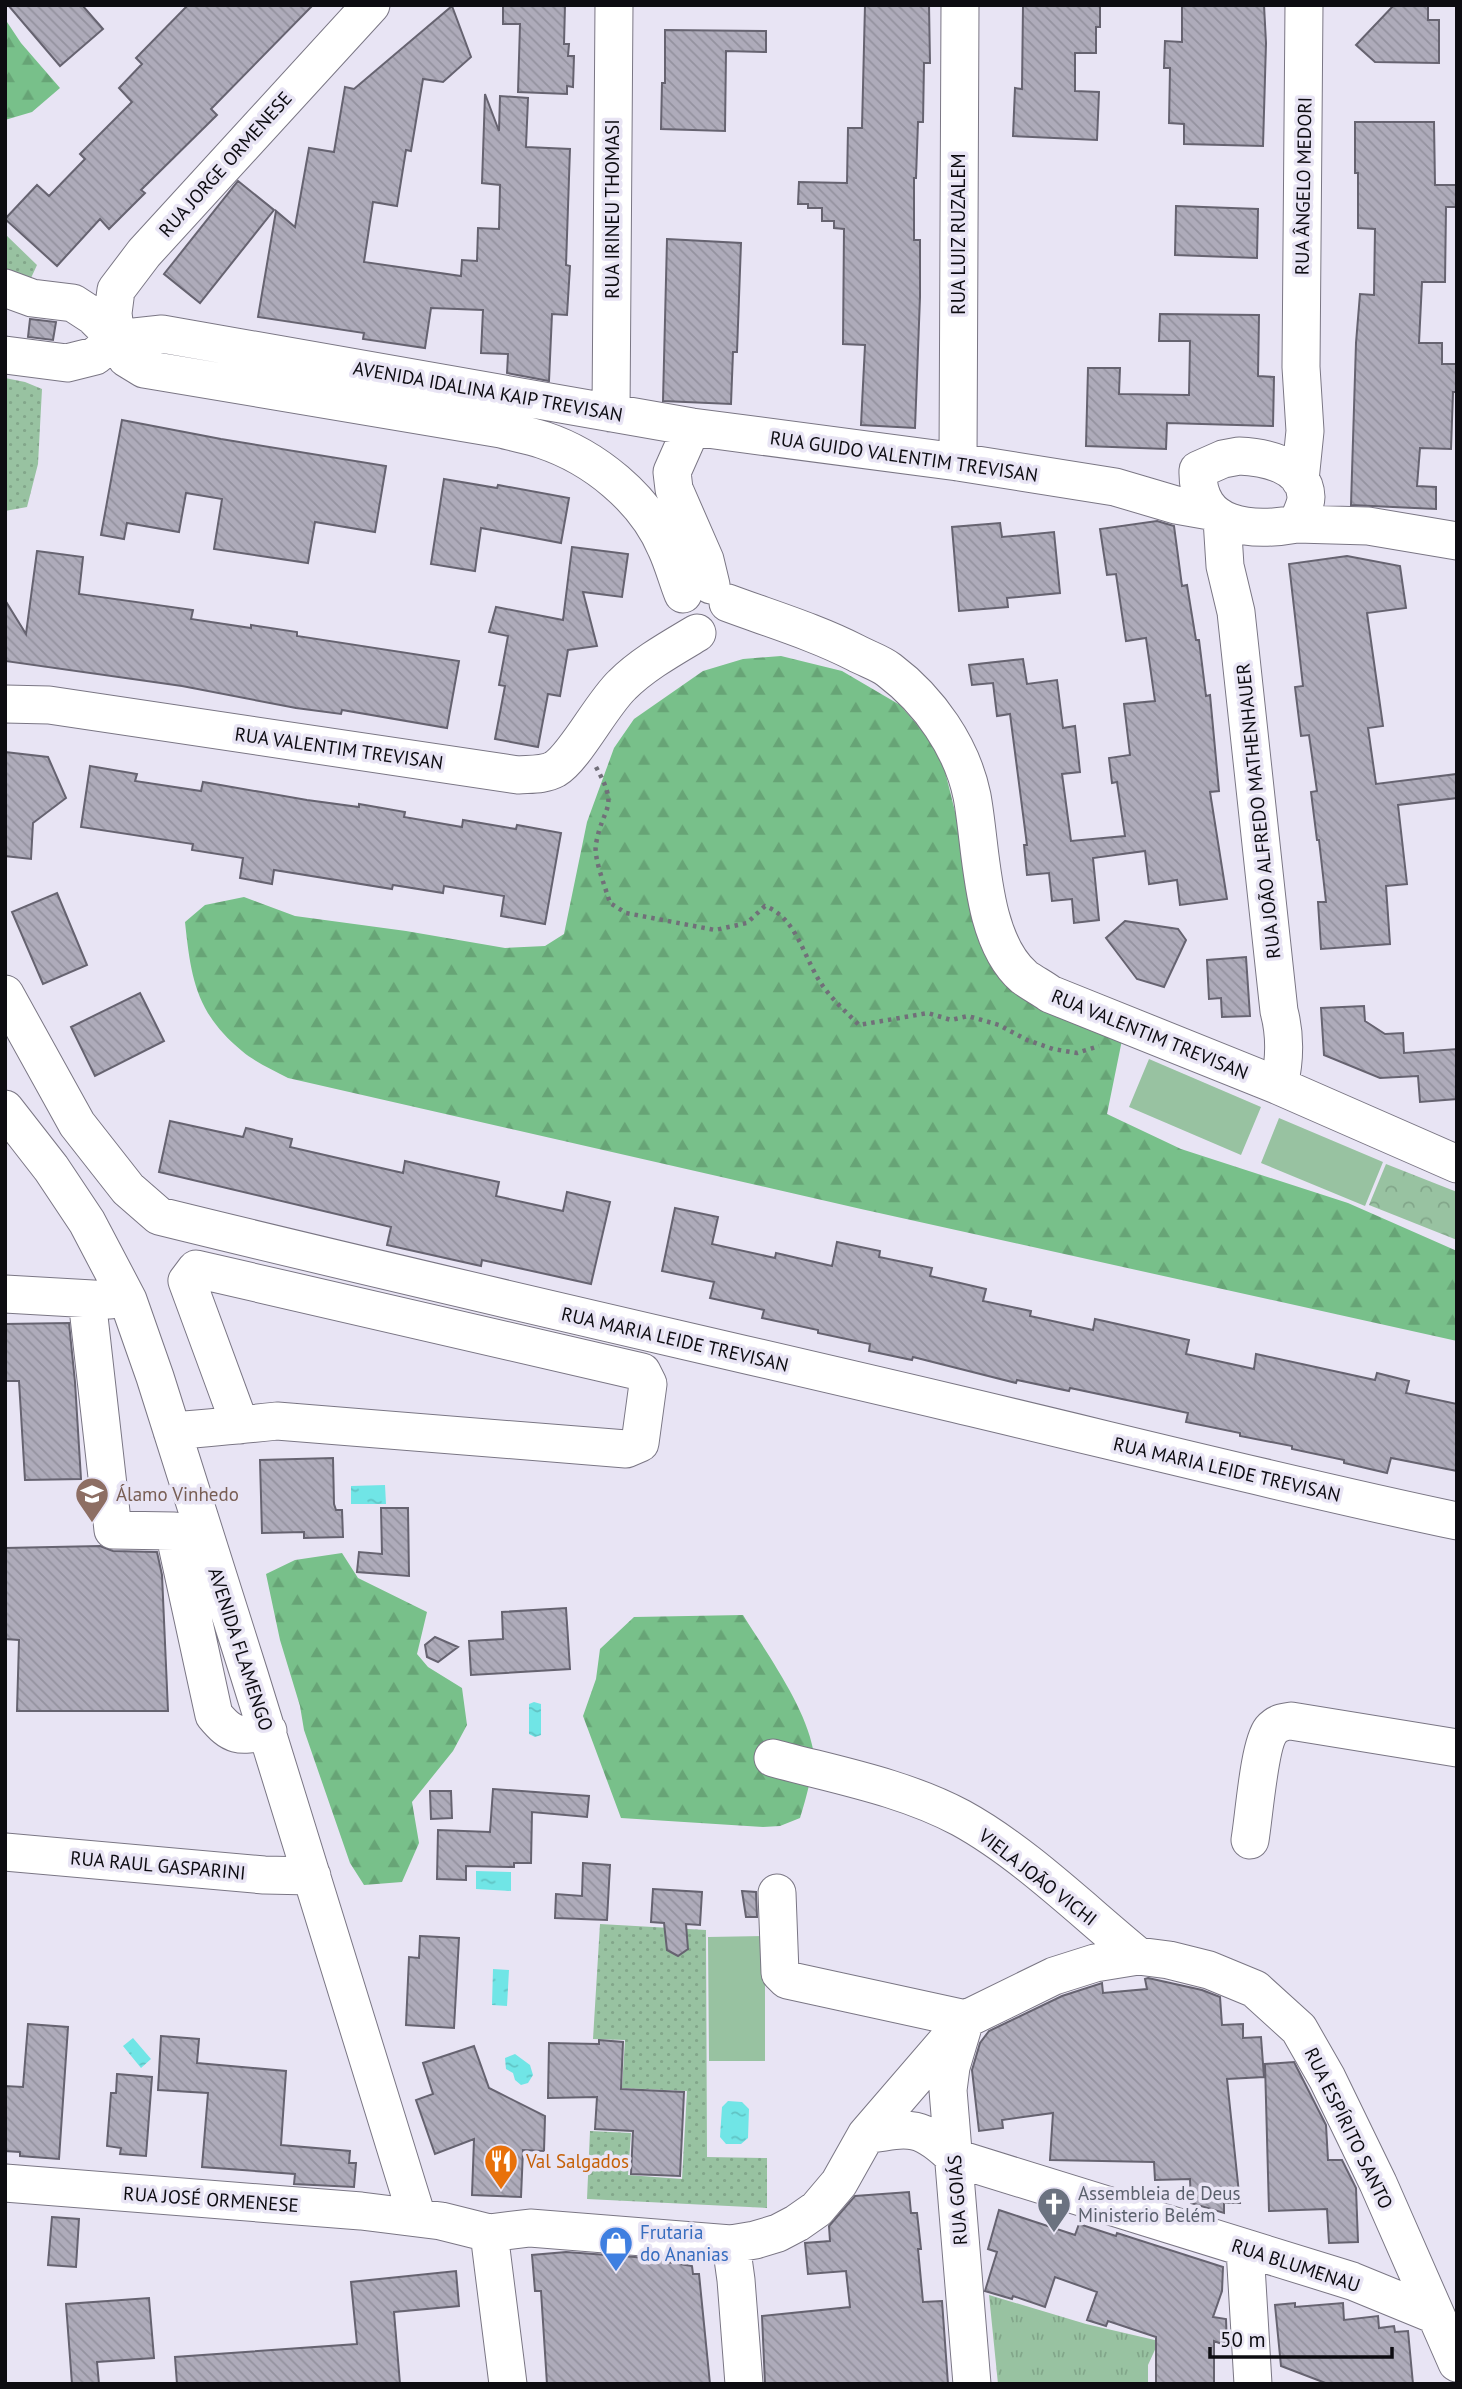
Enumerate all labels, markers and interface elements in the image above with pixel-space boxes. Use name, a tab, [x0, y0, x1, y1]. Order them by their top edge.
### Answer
street label: RUA JORGE ORMENESE	[153, 86, 297, 242]
street label: RUA ÂNGELO MEDORI	[1289, 97, 1317, 275]
street label: RUA IRINEU THOMASI	[600, 119, 624, 299]
street label: RUA LUIZ RUZALEM	[946, 153, 970, 315]
street label: AVENIDA IDALINA KAIP TREVISAN	[351, 355, 625, 427]
street label: RUA GUIDO VALENTIM TREVISAN	[768, 425, 1040, 487]
street label: RUA JOÃO ALFREDO MATHENHAUER	[1231, 662, 1285, 960]
street label: RUA VALENTIM TREVISAN	[233, 721, 445, 775]
street label: RUA VALENTIM TREVISAN	[1048, 983, 1252, 1085]
street label: RUA MARIA LEIDE TREVISAN	[559, 1301, 791, 1377]
street label: RUA MARIA LEIDE TREVISAN	[1111, 1431, 1343, 1507]
school or university icon: Álamo Vinhedo	[73, 1475, 111, 1524]
place label: Álamo Vinhedo	[116, 1482, 239, 1506]
street label: AVENIDA FLAMENGO	[203, 1564, 279, 1734]
street label: VIELA JOÃO VICHI	[973, 1823, 1102, 1931]
street label: RUA RAUL GASPARINI	[69, 1845, 247, 1885]
street label: RUA ESPÍRITO SANTO	[1299, 2043, 1399, 2213]
restaurant icon: Val Salgados	[482, 2142, 520, 2191]
place label: Val Salgados	[525, 2149, 629, 2173]
street label: RUA GOIÁS	[942, 2154, 972, 2246]
street label: RUA JOSÉ ORMENESE	[123, 2181, 299, 2217]
place label: Assembleia de Deus Ministerio Belém	[1078, 2181, 1241, 2227]
church icon: Assembleia de Deus Ministerio Belém	[1035, 2185, 1073, 2234]
place label: Frutaria do Ananias	[640, 2220, 729, 2266]
shop icon: Frutaria do Ananias	[597, 2224, 635, 2273]
street label: RUA BLUMENAU	[1229, 2233, 1363, 2297]
scale bar	[1210, 2316, 1392, 2360]
text: 50 m	[1220, 2326, 1266, 2353]

